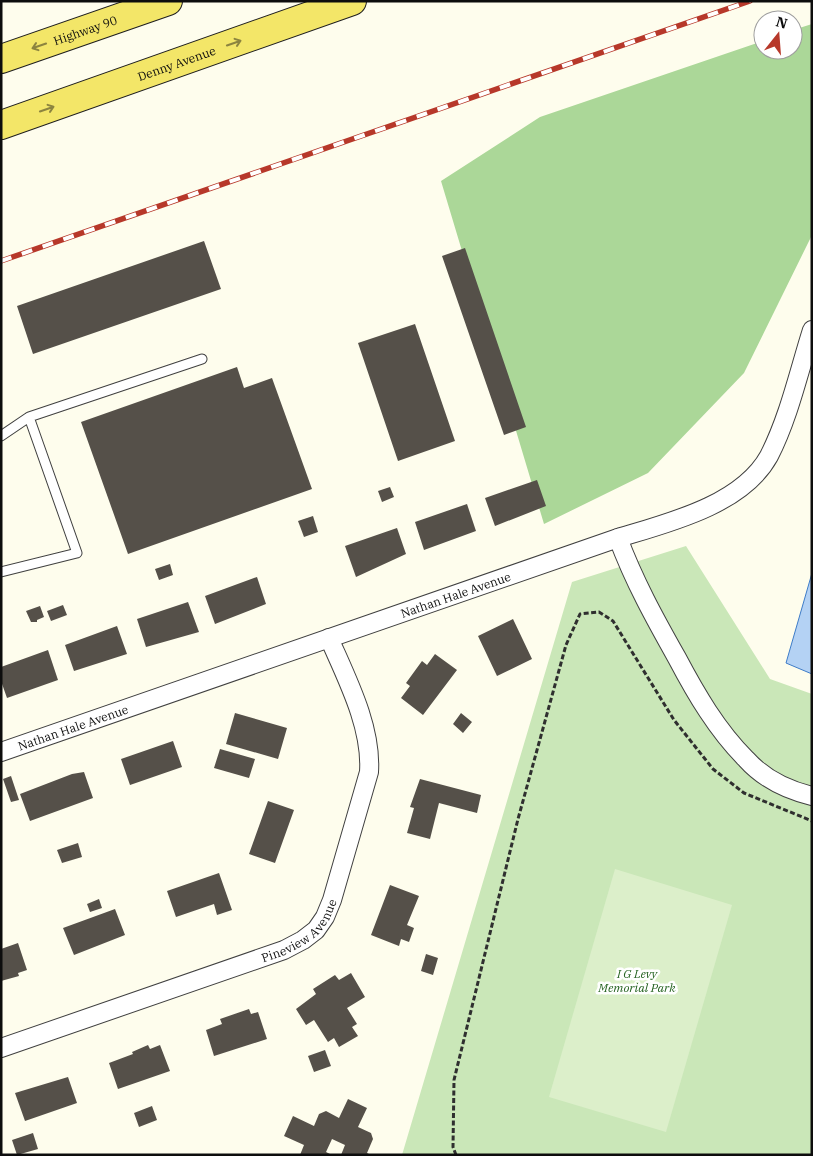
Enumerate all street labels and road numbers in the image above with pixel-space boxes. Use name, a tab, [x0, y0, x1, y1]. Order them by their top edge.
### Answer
street label: Highway 90	[51, 12, 119, 48]
street label: Denny Avenue	[135, 42, 217, 84]
street label: Nathan Hale Avenue	[398, 568, 512, 620]
street label: Nathan Hale Avenue	[16, 701, 130, 753]
street label: Pineview Avenue	[259, 897, 339, 965]

